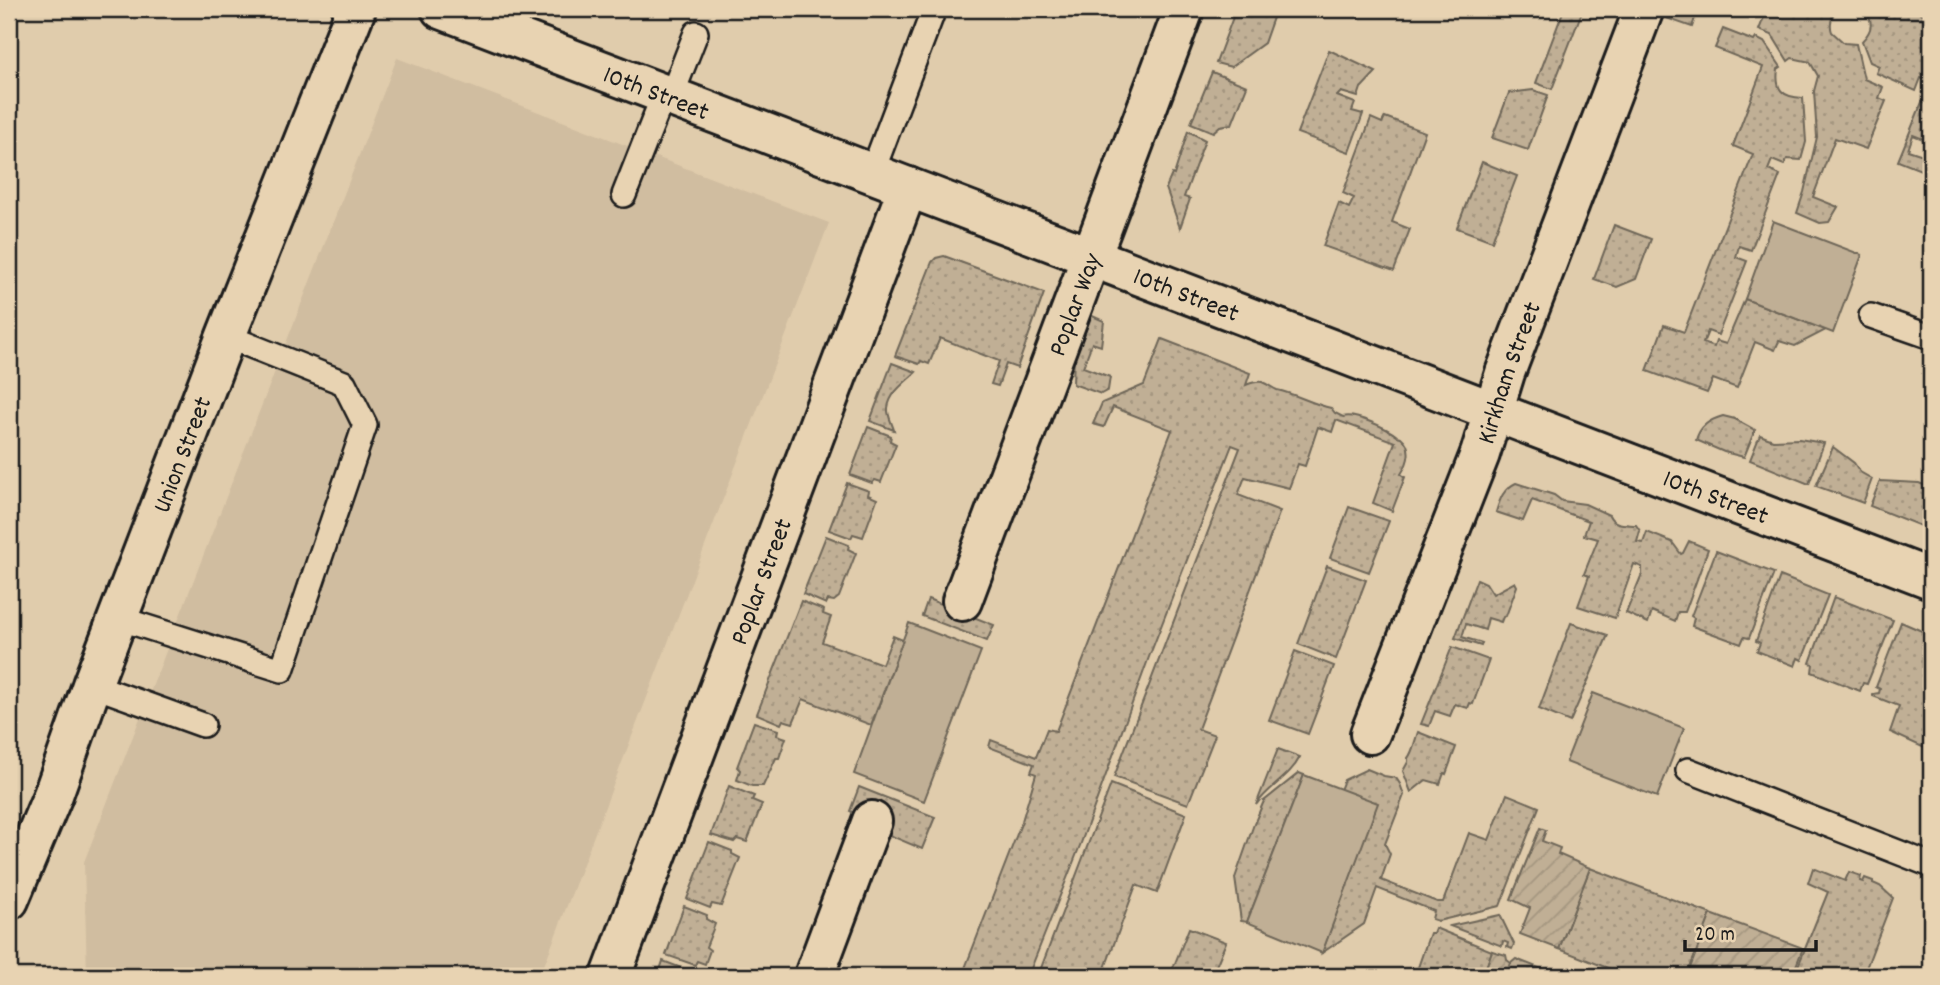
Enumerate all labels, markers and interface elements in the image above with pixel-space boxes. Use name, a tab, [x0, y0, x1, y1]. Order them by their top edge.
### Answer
street label: 10th Street	[597, 58, 714, 132]
street label: Poplar Way	[1040, 248, 1113, 362]
street label: 10th Street	[1127, 260, 1244, 334]
street label: Kirkham Street	[1469, 297, 1553, 449]
street label: Union Street	[145, 391, 223, 519]
street label: 10th Street	[1657, 462, 1774, 536]
street label: Poplar Street	[722, 513, 804, 651]
scale bar	[1685, 908, 1816, 952]
text: 20 m	[1695, 921, 1735, 951]

